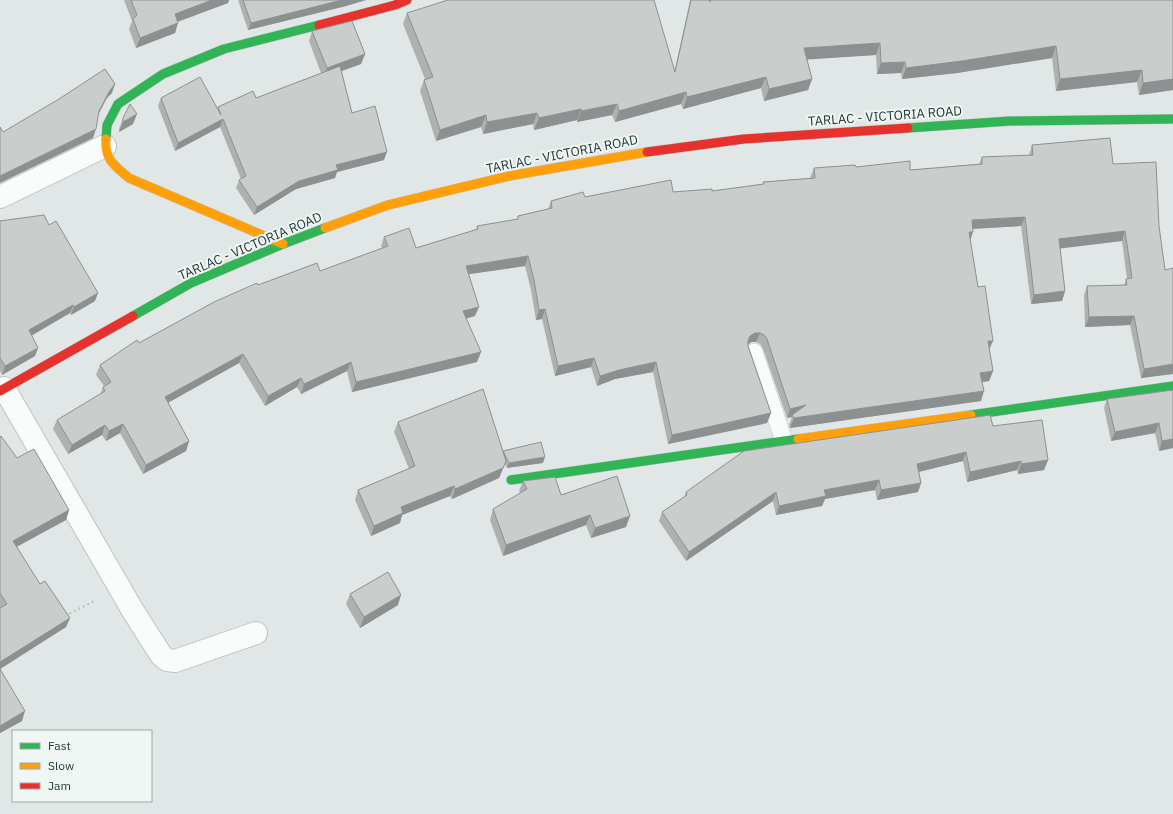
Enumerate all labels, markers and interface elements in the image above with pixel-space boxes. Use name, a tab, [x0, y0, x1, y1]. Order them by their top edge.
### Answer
street label: TARLAC - VICTORIA ROAD	[807, 102, 963, 130]
street label: TARLAC - VICTORIA ROAD	[485, 131, 639, 177]
street label: TARLAC - VICTORIA ROAD	[176, 208, 324, 284]
legend	[12, 730, 152, 802]
text: Fast	[48, 738, 71, 753]
text: Slow	[48, 758, 74, 773]
text: Jam	[48, 778, 71, 793]

